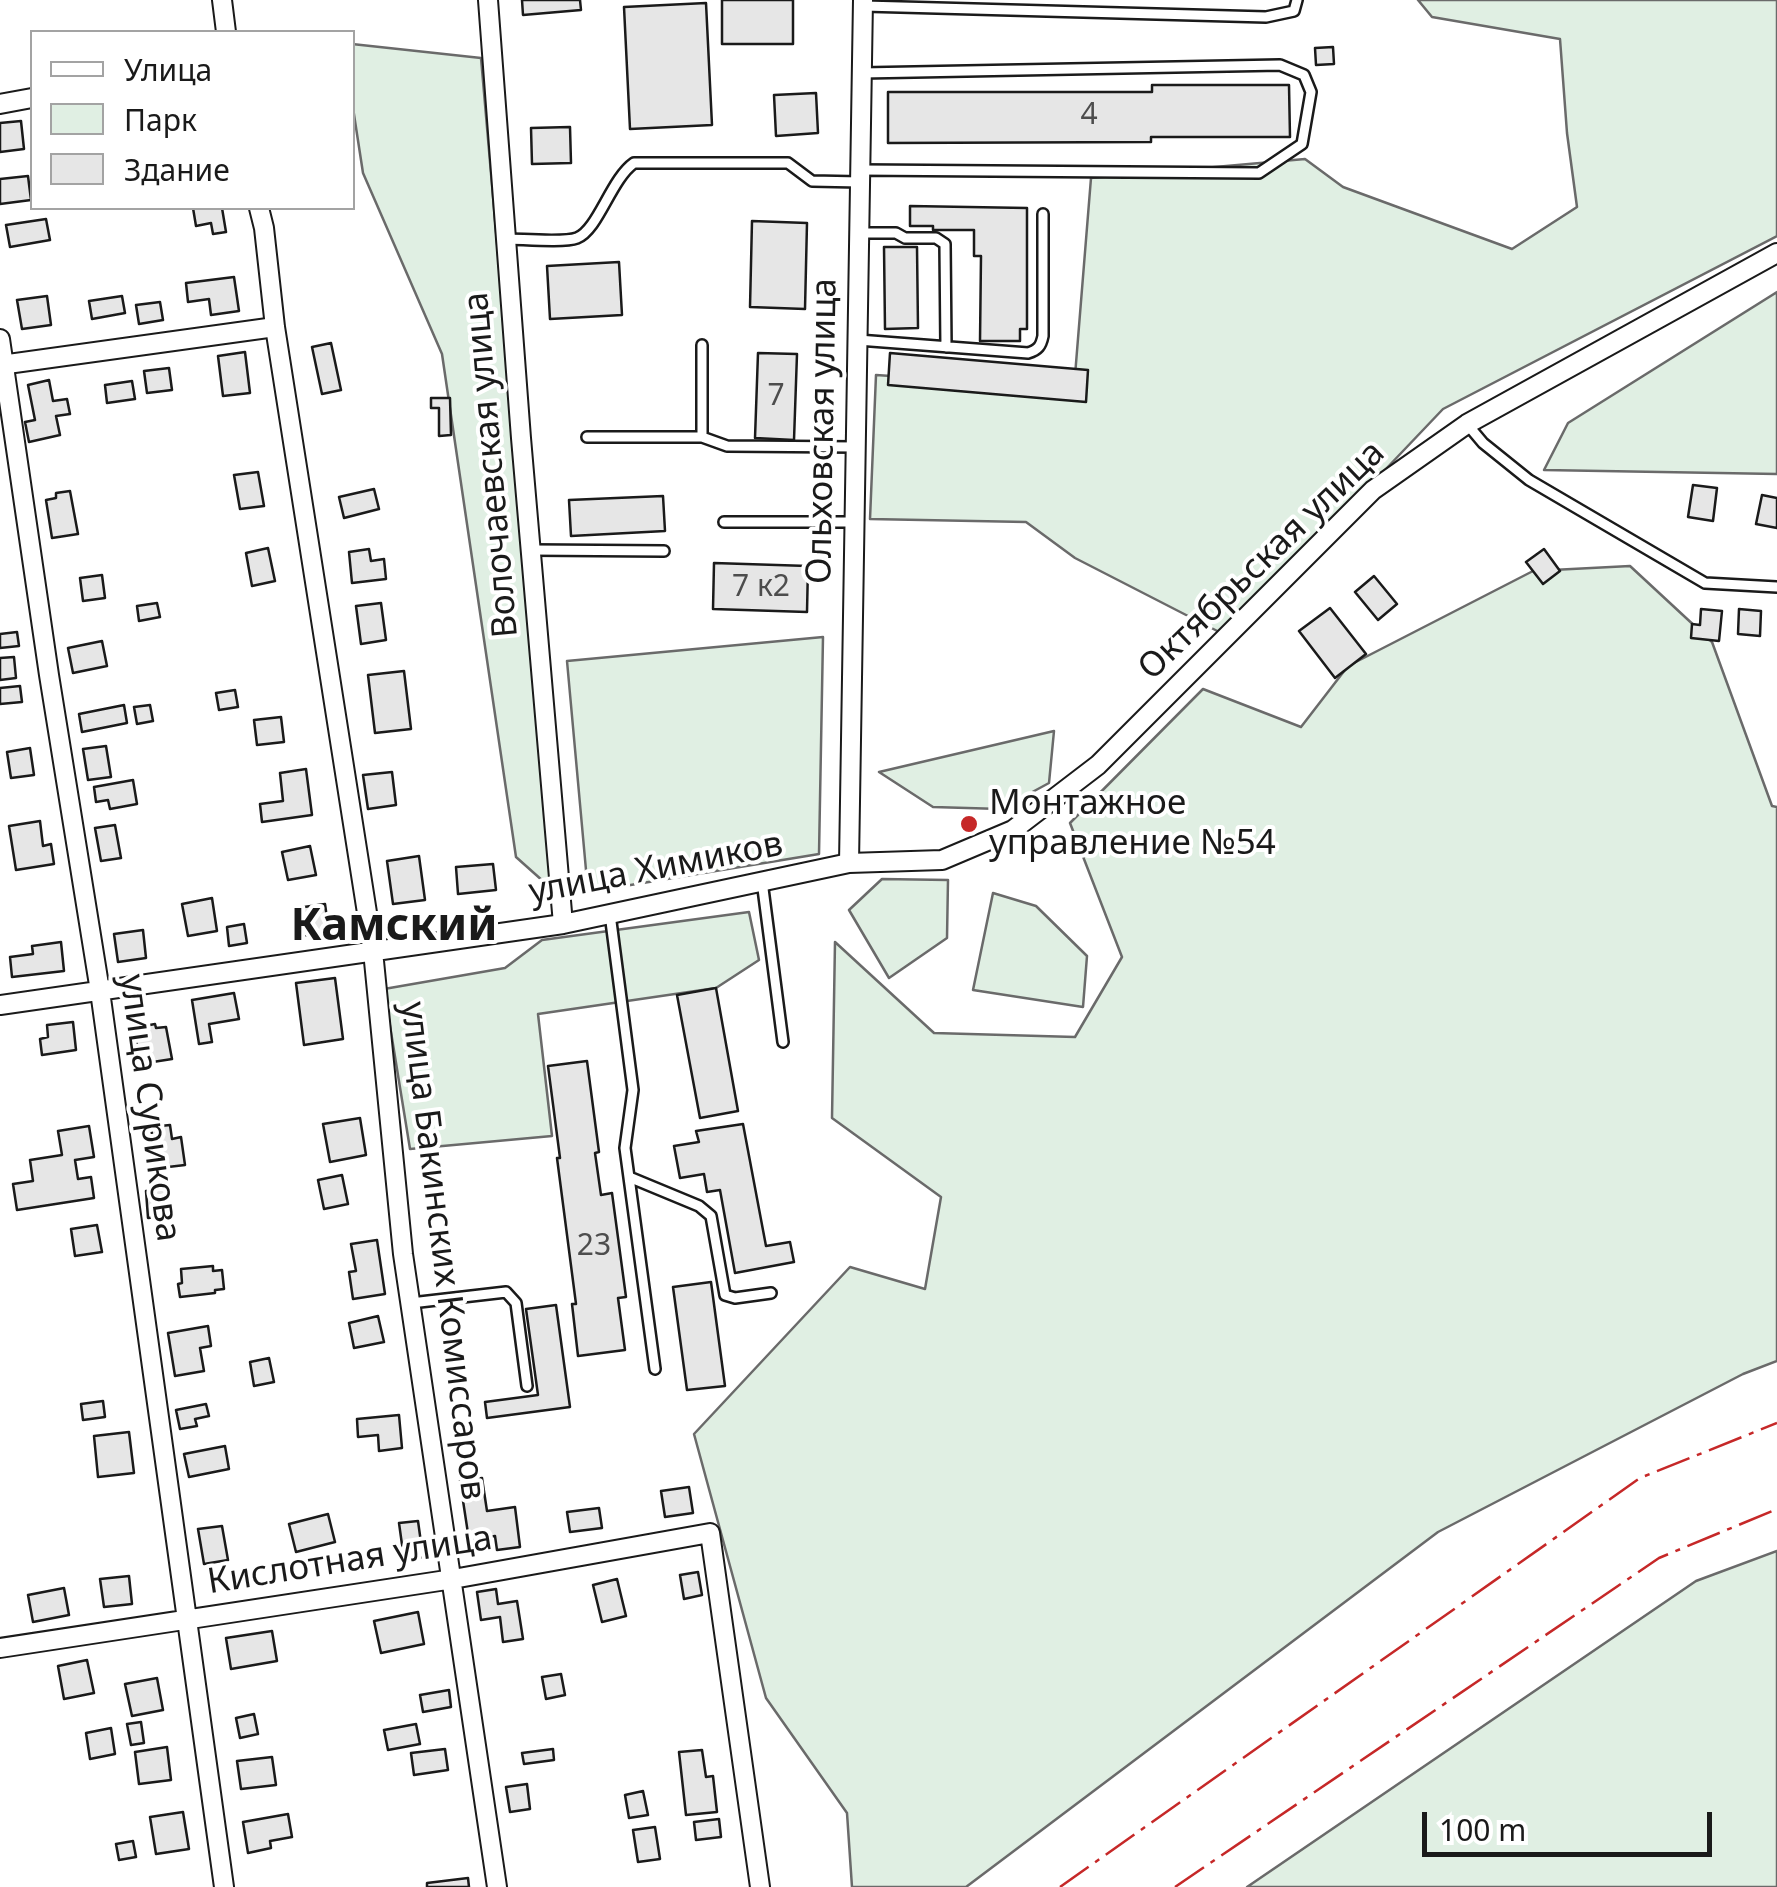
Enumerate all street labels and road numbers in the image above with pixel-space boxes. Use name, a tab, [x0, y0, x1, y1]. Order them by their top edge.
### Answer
street label: Ольховская улица	[799, 278, 847, 584]
street label: Волочаевская улица	[456, 290, 528, 640]
street label: Октябрьская улица	[1130, 433, 1394, 689]
street label: улица Химиков	[526, 824, 786, 914]
street label: улица Сурикова	[109, 972, 189, 1244]
street label: улица Бакинских Комиссаров	[391, 999, 493, 1503]
street label: Кислотная улица	[205, 1518, 495, 1604]

